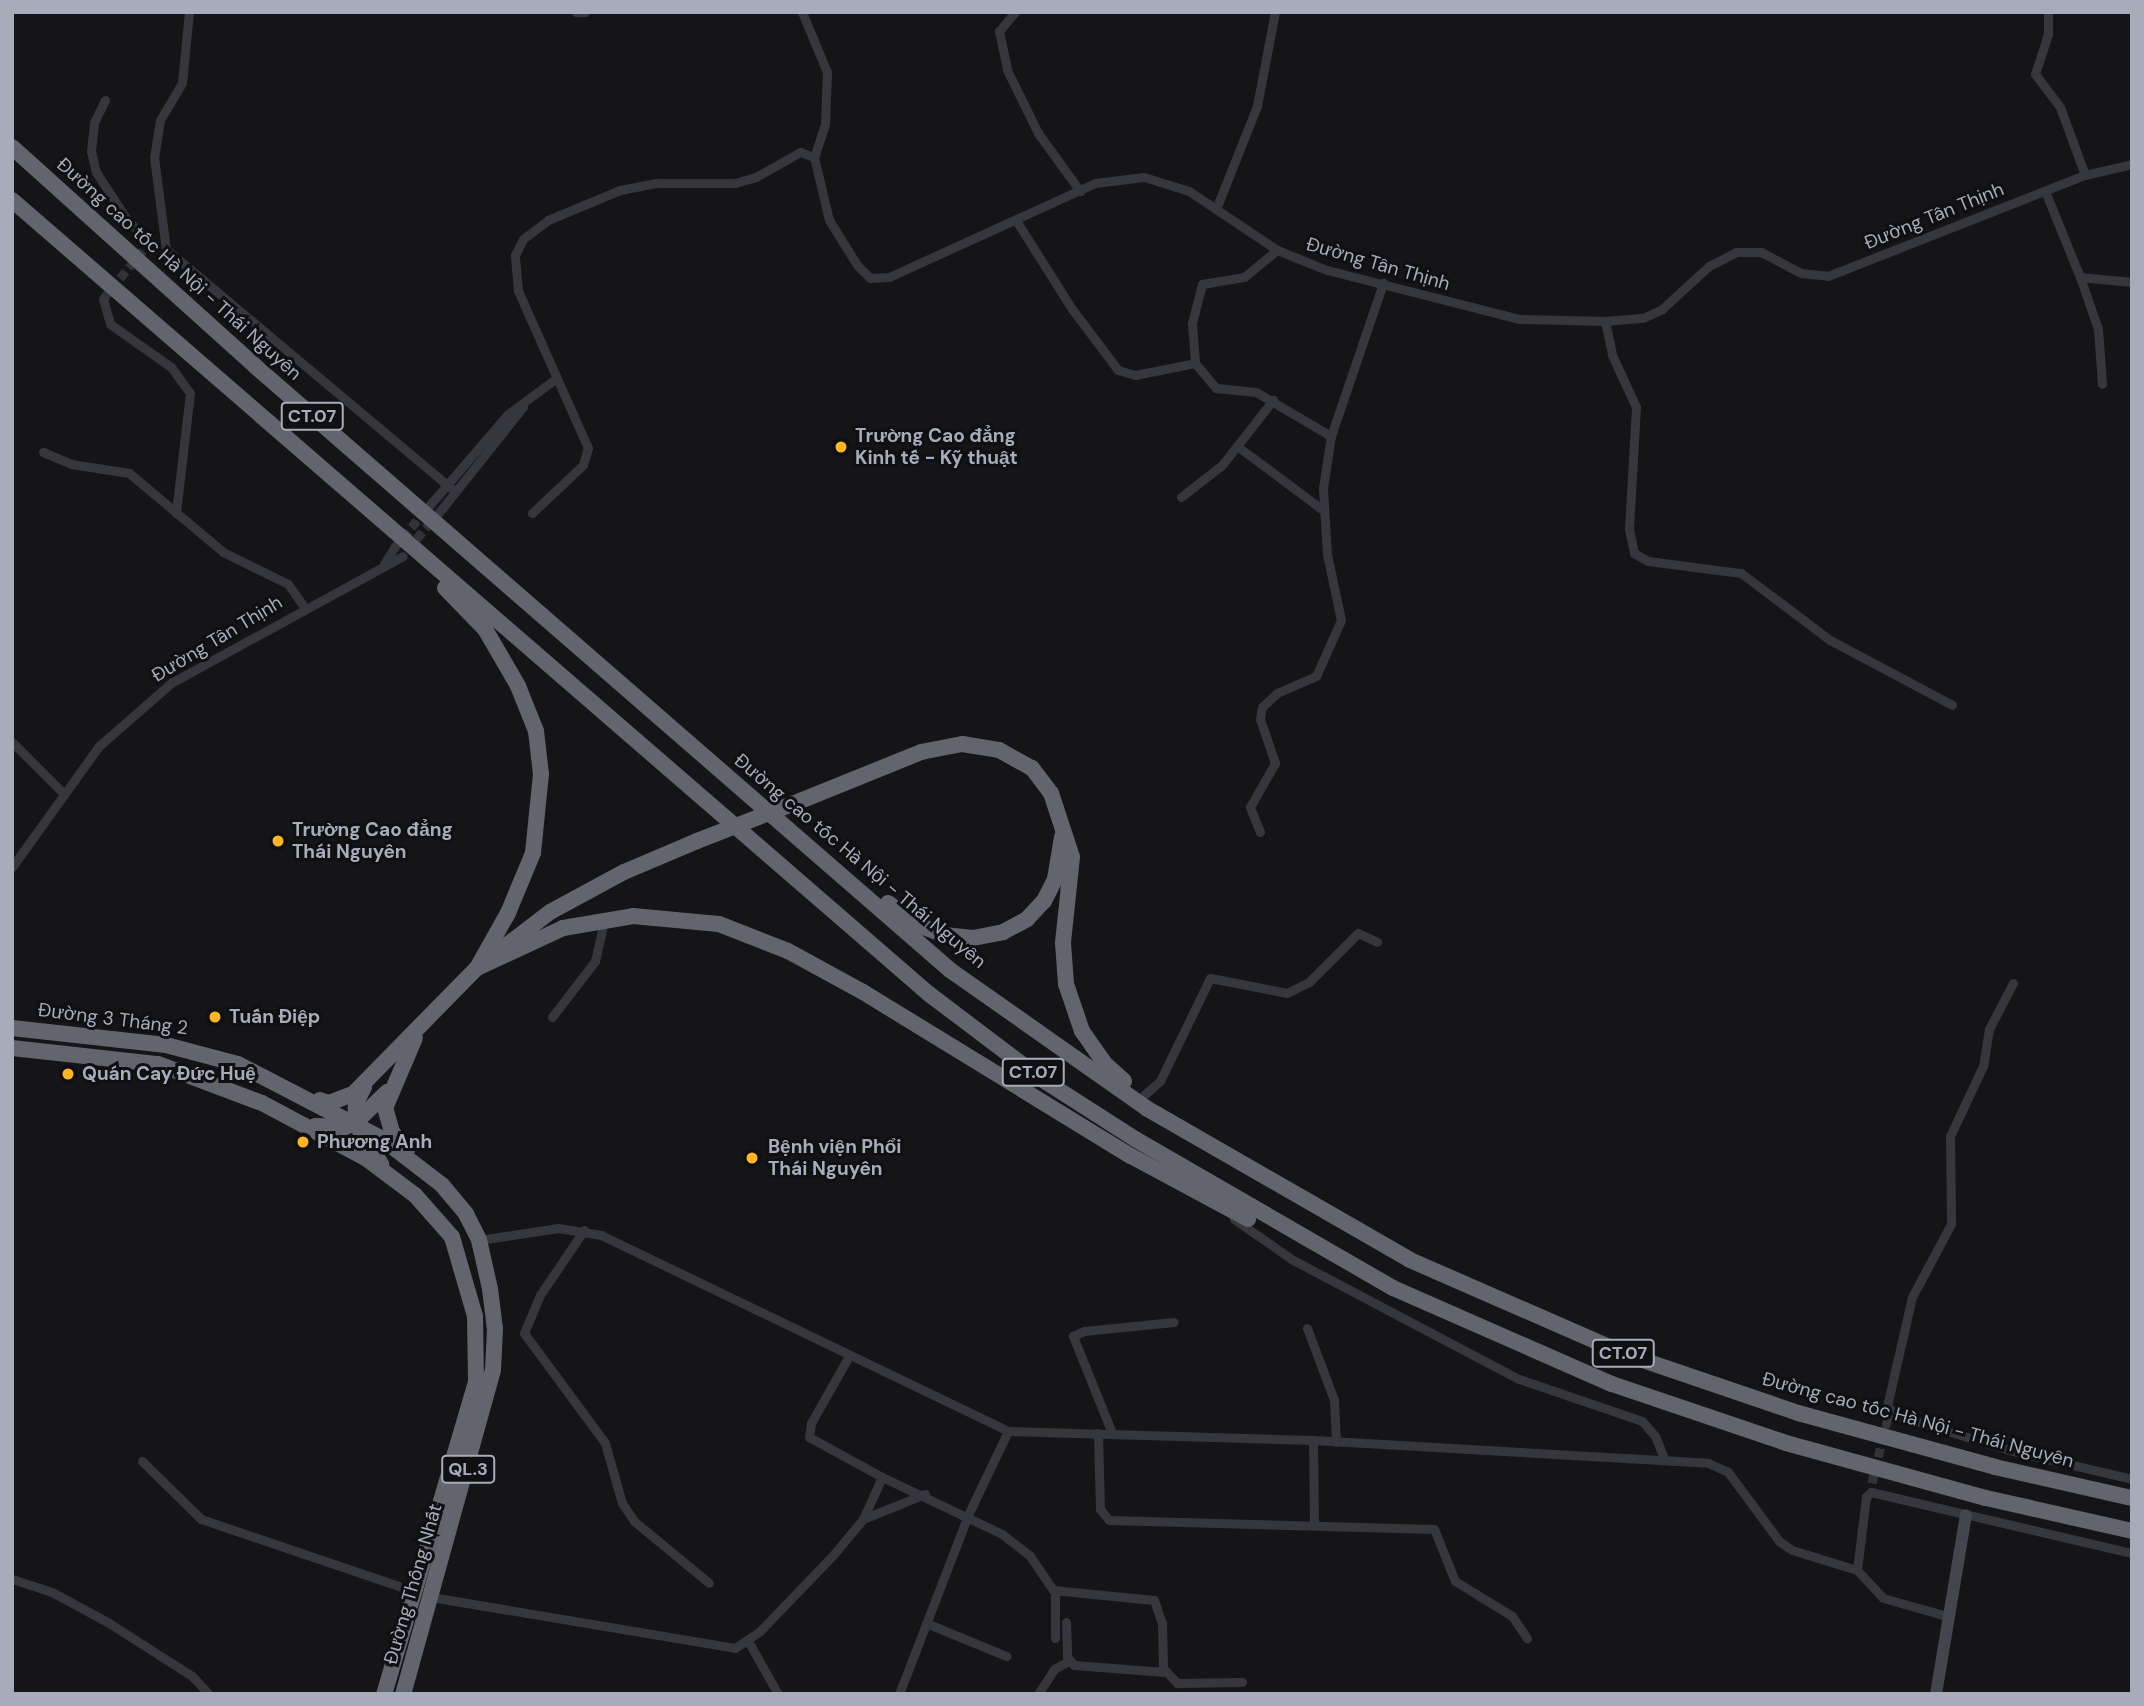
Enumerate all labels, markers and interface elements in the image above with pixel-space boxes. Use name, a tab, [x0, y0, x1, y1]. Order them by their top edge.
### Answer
street label: Đường cao tốc Hà Nội - Thái Nguyên	[52, 153, 306, 385]
street label: Đường Tân Thịnh	[1861, 178, 2007, 254]
street label: Đường Tân Thịnh	[1304, 233, 1452, 295]
road number: CT.07	[280, 402, 344, 430]
place label: Trường Cao đẳng Kinh tế - Kỹ thuật	[855, 425, 1018, 469]
marker: Trường Cao đẳng Kinh tế - Kỹ thuật	[833, 439, 849, 455]
street label: Đường Tân Thịnh	[148, 591, 286, 687]
street label: Đường cao tốc Hà Nội - Thái Nguyên	[729, 749, 991, 973]
place label: Trường Cao đẳng Thái Nguyên	[292, 819, 453, 863]
marker: Trường Cao đẳng Thái Nguyên	[270, 833, 286, 849]
street label: Đường 3 Tháng 2	[37, 998, 189, 1040]
place label: Tuấn Điệp	[229, 1006, 320, 1028]
marker: Tuấn Điệp	[207, 1009, 223, 1025]
road number: CT.07	[1002, 1058, 1064, 1086]
place label: Quán Cay Đức Huệ	[82, 1063, 256, 1085]
marker: Quán Cay Đức Huệ	[60, 1066, 76, 1082]
place label: Phương Anh	[317, 1131, 432, 1153]
marker: Phương Anh	[295, 1134, 311, 1150]
place label: Bệnh viện Phổi Thái Nguyên	[768, 1136, 902, 1180]
marker: Bệnh viện Phổi Thái Nguyên	[742, 1148, 762, 1168]
road number: CT.07	[1592, 1338, 1654, 1368]
street label: Đường cao tốc Hà Nội - Thái Nguyên	[1760, 1367, 2076, 1473]
road number: QL.3	[440, 1454, 496, 1484]
street label: Đường Thống Nhất	[379, 1501, 447, 1667]

